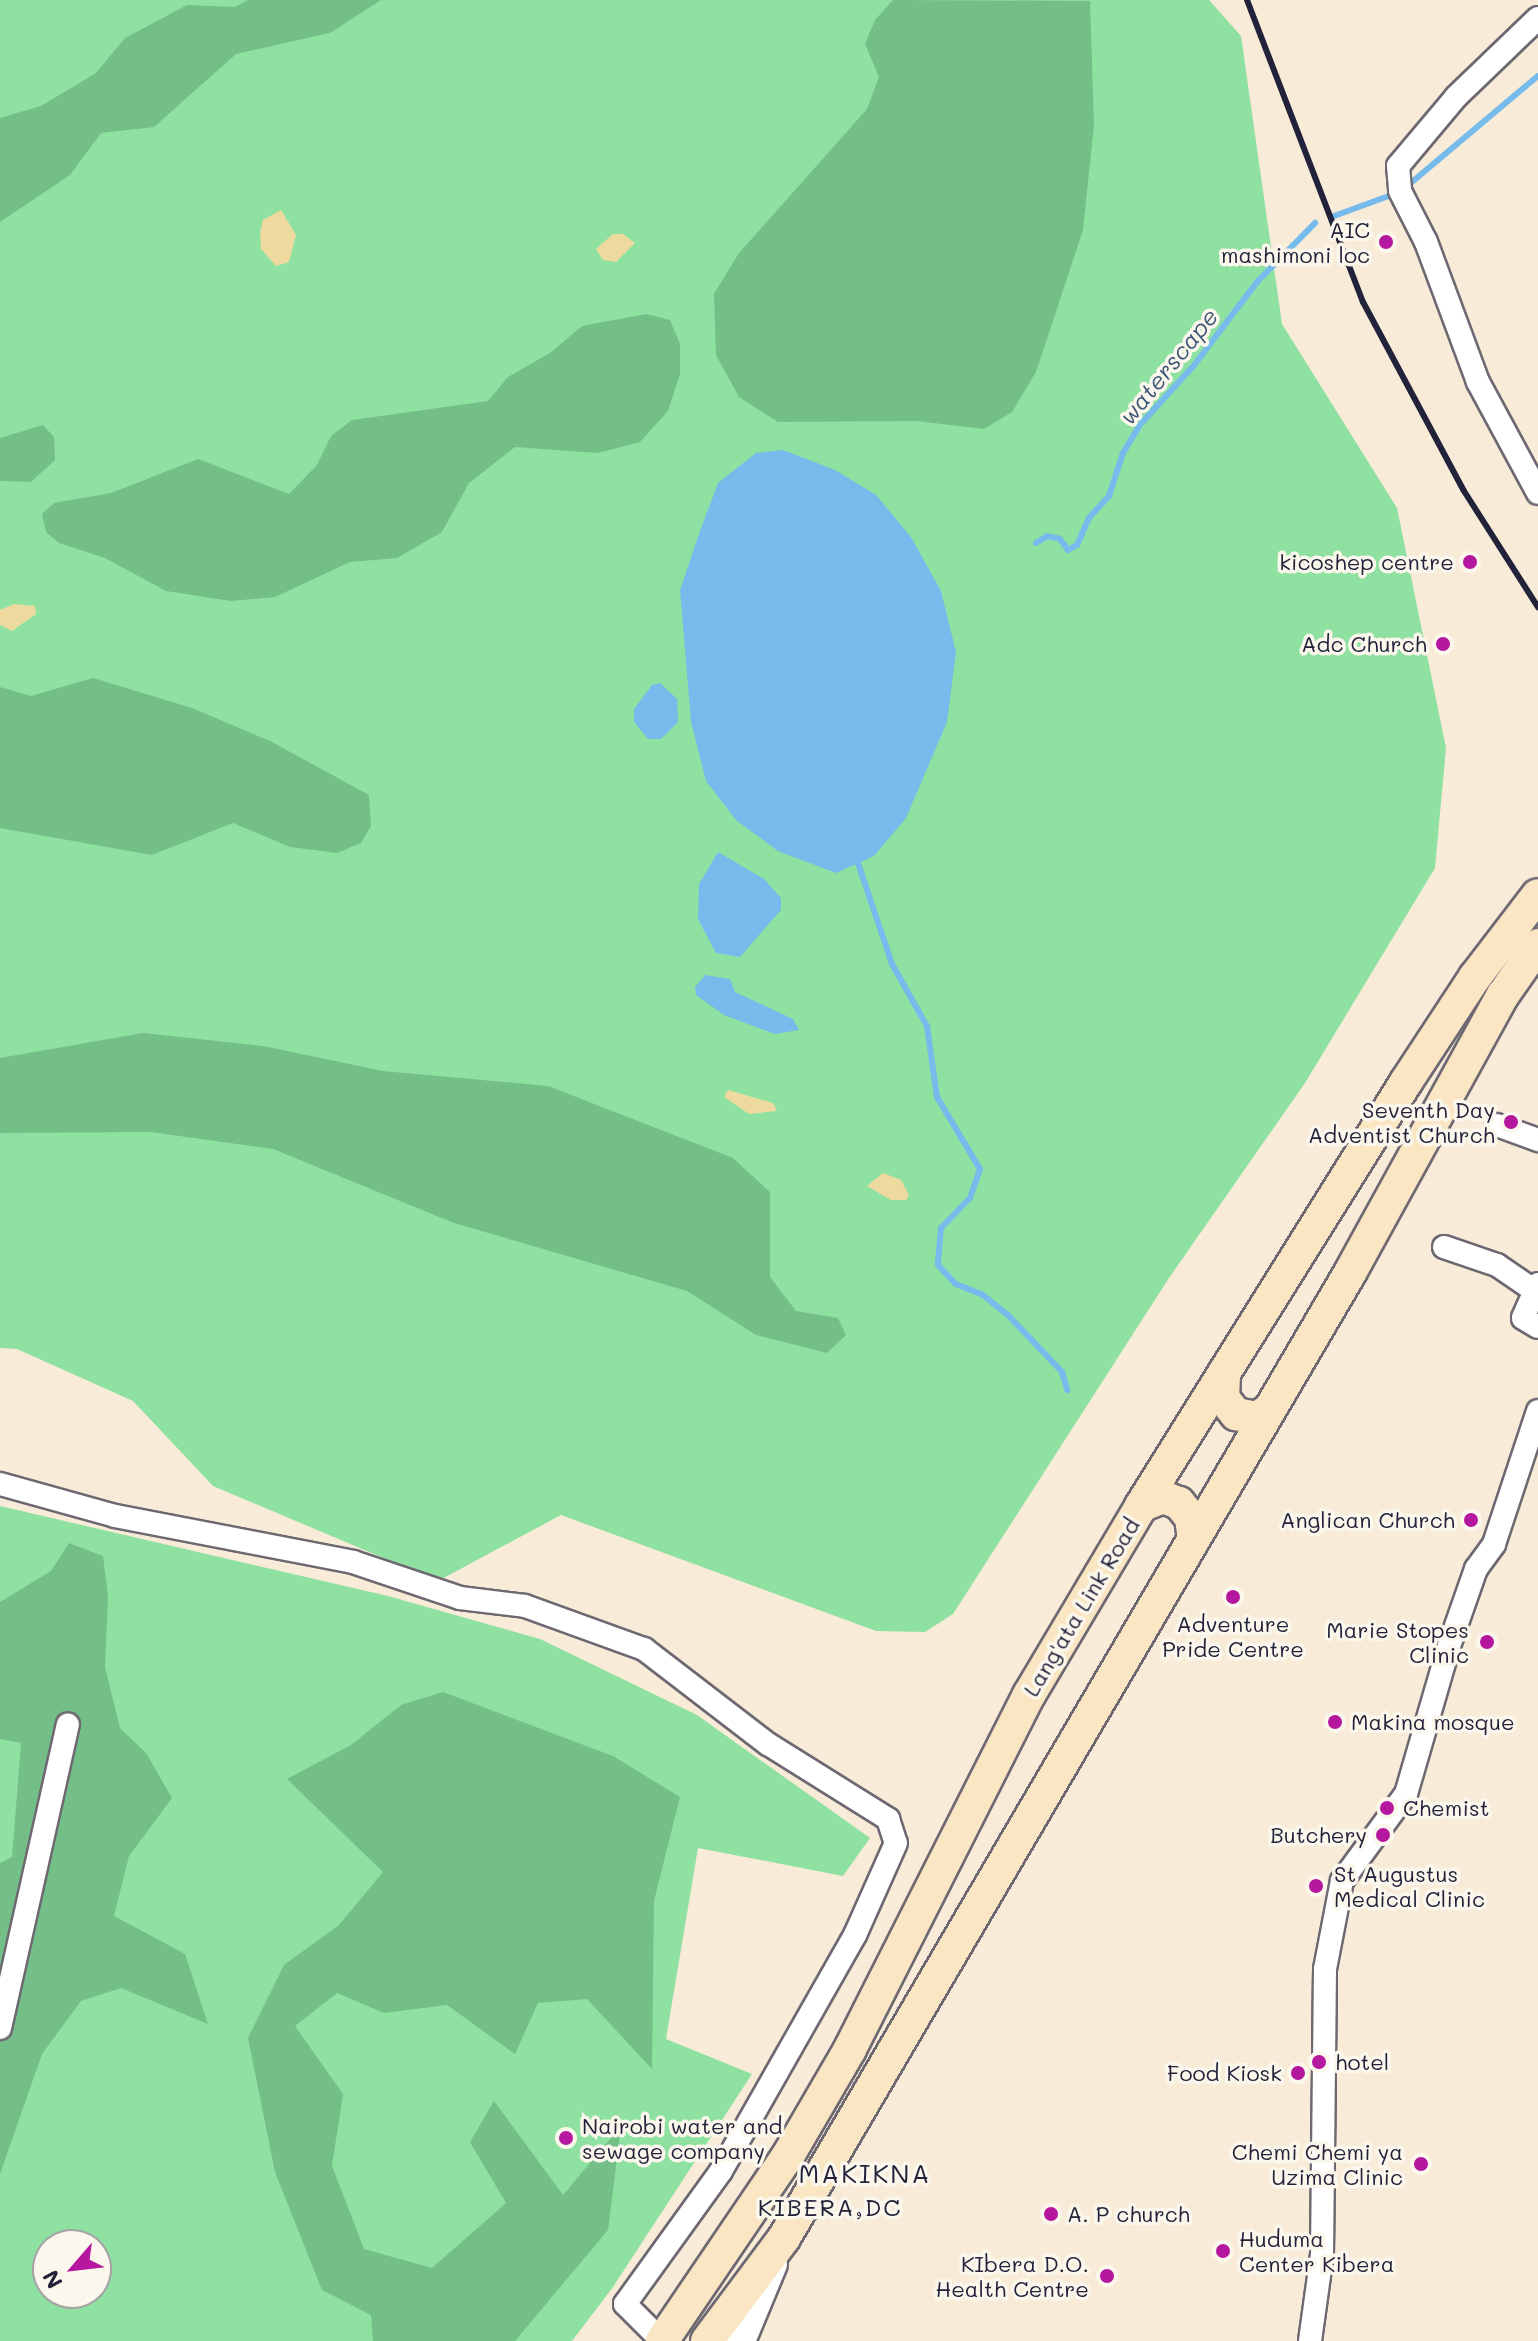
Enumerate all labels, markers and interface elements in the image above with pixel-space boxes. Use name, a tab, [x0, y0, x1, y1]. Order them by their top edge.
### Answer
place label: AIC mashimoni loc	[1221, 216, 1370, 268]
marker: AIC mashimoni loc	[1377, 233, 1395, 251]
water label: waterscape	[1112, 302, 1224, 430]
place label: kicoshep centre	[1279, 549, 1454, 575]
marker: kicoshep centre	[1461, 553, 1479, 571]
place label: Adc Church	[1301, 631, 1427, 657]
marker: Adc Church	[1434, 635, 1452, 653]
place label: Seventh Day Adventist Church	[1308, 1096, 1495, 1148]
marker: Seventh Day Adventist Church	[1502, 1113, 1520, 1131]
place label: Anglican Church	[1280, 1507, 1455, 1533]
marker: Anglican Church	[1462, 1511, 1480, 1529]
street label: Lang'ata Link Road	[1017, 1513, 1145, 1701]
marker: Adventure Pride Centre	[1224, 1588, 1242, 1606]
place label: Adventure Pride Centre	[1162, 1610, 1304, 1662]
place label: Marie Stopes Clinic	[1326, 1616, 1469, 1668]
marker: Marie Stopes Clinic	[1476, 1631, 1498, 1653]
place label: Makina mosque	[1351, 1709, 1515, 1735]
marker: Makina mosque	[1326, 1713, 1344, 1731]
place label: Chemist	[1403, 1795, 1489, 1821]
marker: Chemist	[1378, 1799, 1396, 1817]
place label: Butchery	[1270, 1822, 1367, 1848]
marker: Butchery	[1374, 1826, 1392, 1844]
place label: St Augustus Medical Clinic	[1334, 1860, 1485, 1912]
marker: St Augustus Medical Clinic	[1305, 1875, 1327, 1897]
place label: hotel	[1335, 2049, 1389, 2075]
marker: hotel	[1310, 2053, 1328, 2071]
place label: Food Kiosk	[1167, 2060, 1282, 2086]
marker: Food Kiosk	[1289, 2064, 1307, 2082]
place label: Nairobi water and sewage company	[582, 2112, 783, 2164]
marker: Nairobi water and sewage company	[557, 2129, 575, 2147]
place label: Chemi Chemi ya Uzima Clinic	[1232, 2138, 1403, 2190]
marker: Chemi Chemi ya Uzima Clinic	[1410, 2153, 1432, 2175]
district label: MAKIKNA	[799, 2158, 931, 2190]
district label: KIBERA,DC	[758, 2193, 902, 2221]
place label: A. P church	[1067, 2201, 1190, 2227]
marker: A. P church	[1042, 2205, 1060, 2223]
place label: Huduma Center Kibera	[1239, 2225, 1394, 2276]
north arrow	[32, 2229, 112, 2309]
marker: Huduma Center Kibera	[1214, 2242, 1232, 2260]
place label: KIbera D.O. Health Centre	[935, 2250, 1089, 2302]
text: N	[35, 2265, 69, 2294]
marker: KIbera D.O. Health Centre	[1096, 2265, 1118, 2287]

